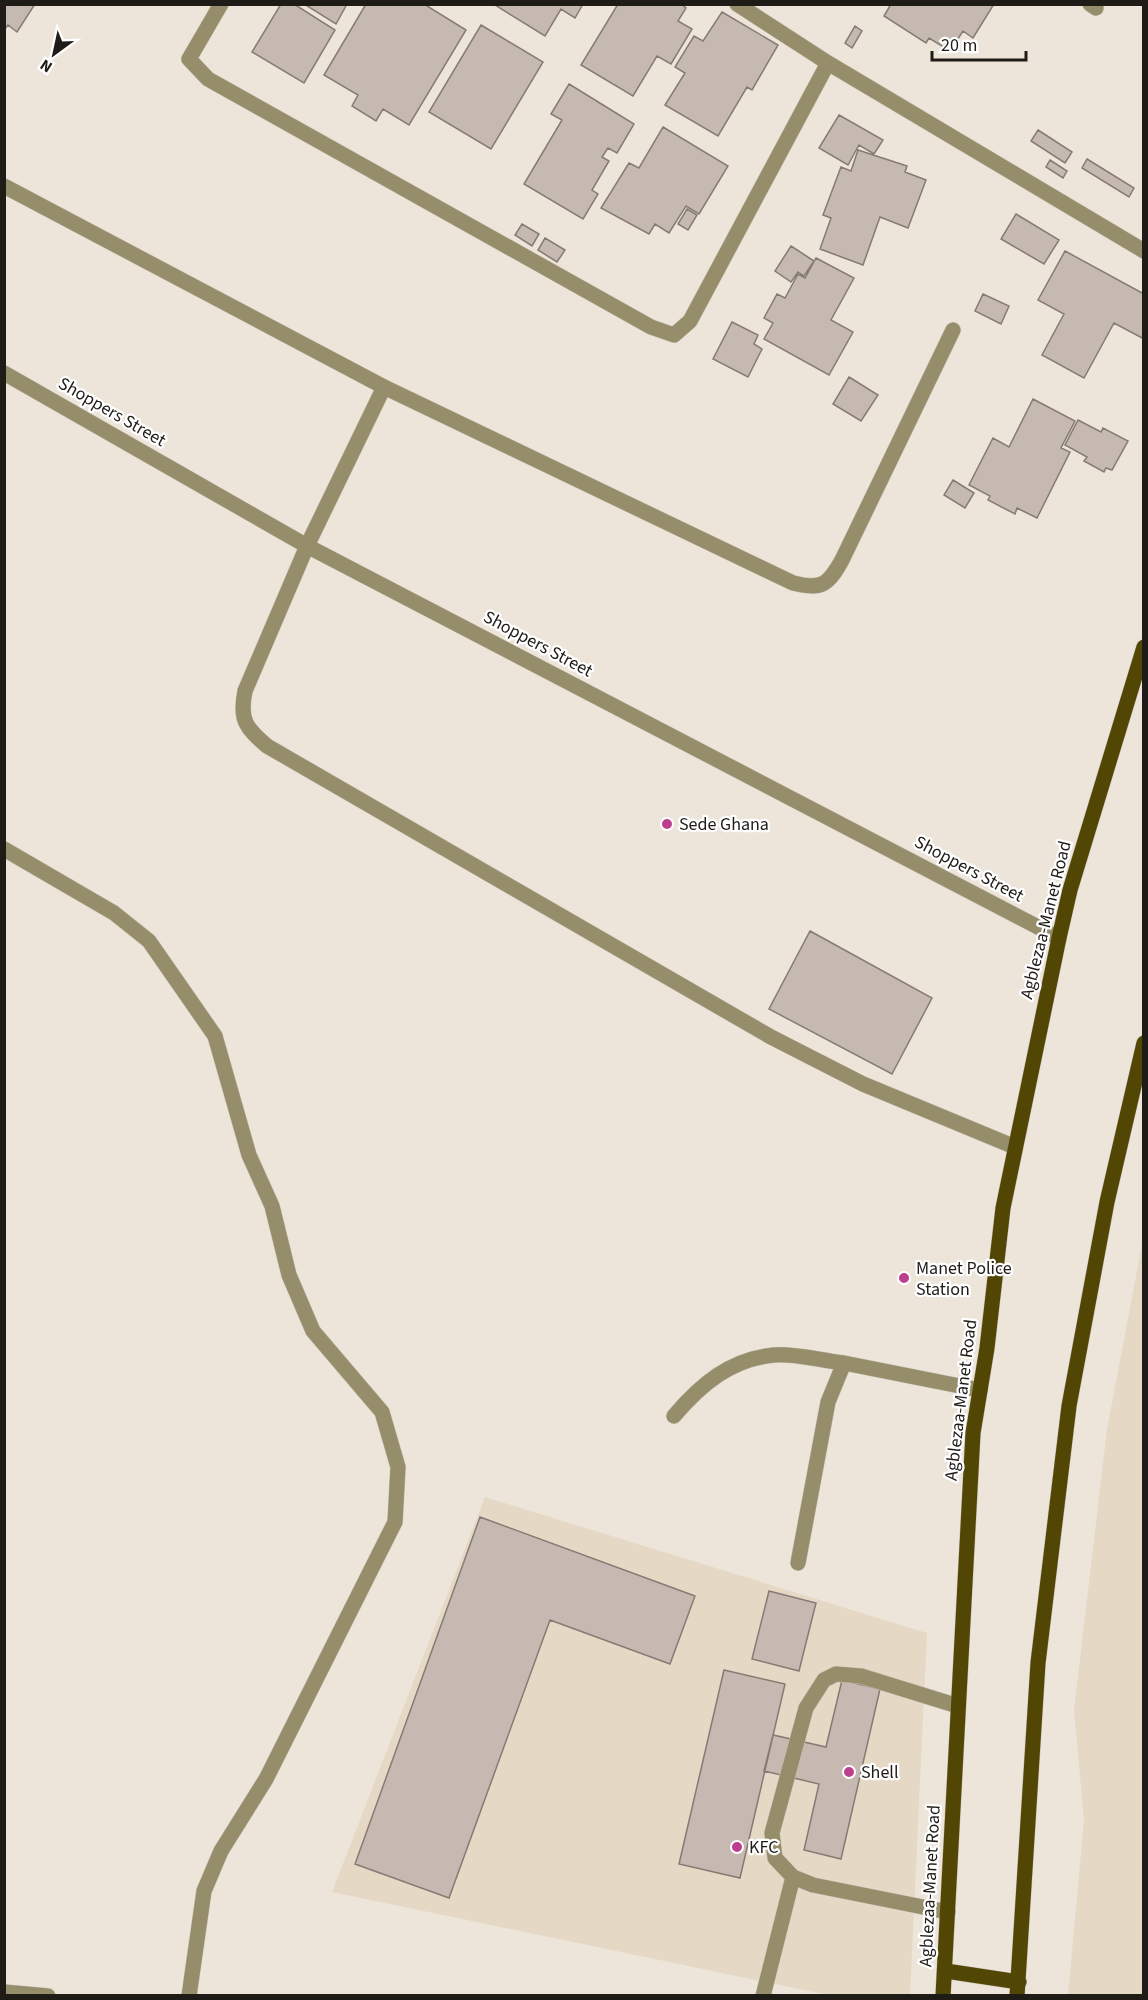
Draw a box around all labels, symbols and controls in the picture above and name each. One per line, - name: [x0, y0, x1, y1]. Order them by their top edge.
- north arrow: [24, 24, 84, 84]
- scale bar: [932, 24, 1026, 62]
- text: 20 m: [941, 33, 977, 58]
- text: N: [36, 54, 57, 78]
- street label: Shoppers Street: [54, 371, 170, 453]
- street label: Shoppers Street: [479, 605, 597, 683]
- place label: Sede Ghana: [679, 812, 769, 837]
- marker: Sede Ghana: [660, 817, 674, 831]
- street label: Shoppers Street: [910, 830, 1028, 908]
- street label: Agblezaa-Manet Road: [1014, 838, 1078, 1002]
- place label: Manet Police Station: [916, 1256, 1012, 1302]
- marker: Manet Police Station: [897, 1271, 911, 1285]
- street label: Agblezaa-Manet Road: [939, 1318, 983, 1482]
- place label: Shell: [861, 1760, 899, 1785]
- marker: Shell: [842, 1765, 856, 1779]
- street label: Agblezaa-Manet Road: [913, 1804, 947, 1968]
- place label: KFC: [749, 1835, 778, 1860]
- marker: KFC: [730, 1840, 744, 1854]

